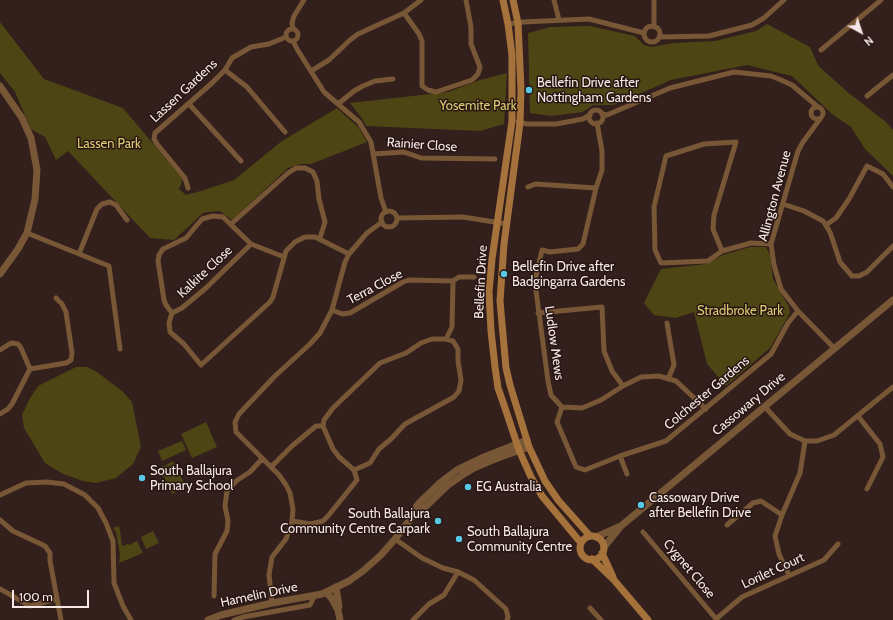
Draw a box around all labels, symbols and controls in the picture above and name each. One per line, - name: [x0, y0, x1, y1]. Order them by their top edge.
- north arrow: [841, 12, 881, 52]
- text: N: [861, 33, 876, 49]
- street label: Lassen Gardens: [147, 56, 221, 126]
- place label: Bellefin Drive after Nottingham Gardens: [537, 75, 651, 106]
- marker: Bellefin Drive after Nottingham Gardens: [524, 85, 534, 95]
- park label: Yosemite Park: [440, 98, 516, 114]
- street label: Rainier Close: [386, 135, 458, 155]
- park label: Lassen Park: [77, 136, 141, 152]
- street label: Allington Avenue: [755, 149, 795, 243]
- street label: Kalkite Close: [174, 243, 236, 301]
- street label: Bellefin Drive: [471, 245, 491, 319]
- place label: Bellefin Drive after Badgingarra Gardens: [512, 259, 625, 290]
- street label: Terra Close: [345, 266, 405, 308]
- marker: Bellefin Drive after Badgingarra Gardens: [499, 269, 509, 279]
- park label: Stradbroke Park: [697, 303, 783, 319]
- street label: Ludlow Mews: [541, 305, 567, 381]
- street label: Colchester Gardens: [661, 353, 753, 433]
- street label: Cassowary Drive: [709, 369, 789, 439]
- place label: South Ballajura Primary School: [150, 463, 233, 494]
- marker: South Ballajura Primary School: [137, 473, 147, 483]
- place label: EG Australia: [476, 479, 541, 495]
- marker: EG Australia: [463, 482, 473, 492]
- place label: Cassowary Drive after Bellefin Drive: [649, 490, 751, 521]
- marker: Cassowary Drive after Bellefin Drive: [636, 500, 646, 510]
- place label: South Ballajura Community Centre Carpark: [280, 506, 430, 537]
- marker: South Ballajura Community Centre Carpark: [433, 516, 443, 526]
- place label: South Ballajura Community Centre: [467, 524, 572, 555]
- marker: South Ballajura Community Centre: [454, 534, 464, 544]
- street label: Cygnet Close: [660, 536, 718, 602]
- street label: Lorilet Court: [739, 550, 807, 592]
- street label: Hamelin Drive: [219, 579, 299, 611]
- scale bar: [14, 582, 91, 608]
- text: 100 m: [19, 589, 53, 604]

